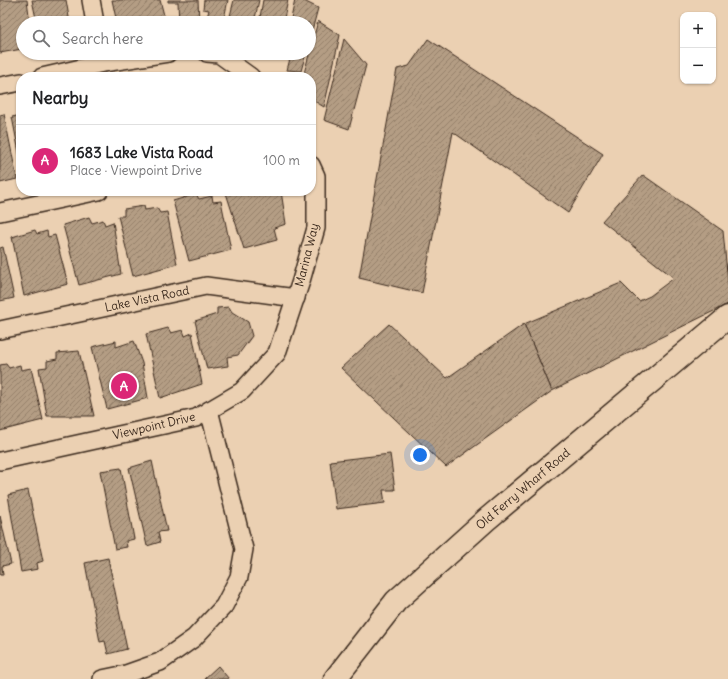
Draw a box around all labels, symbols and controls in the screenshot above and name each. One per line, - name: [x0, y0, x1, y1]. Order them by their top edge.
- map controls: [680, 12, 716, 84]
- button: +: [680, 12, 716, 48]
- search box: [16, 16, 316, 60]
- icon: search: [30, 27, 52, 49]
- text: Search here: [62, 29, 143, 48]
- button: −: [680, 48, 716, 84]
- text: Nearby: [32, 87, 88, 109]
- text: 1683 Lake Vista Road: [70, 143, 213, 162]
- text: A: [41, 152, 49, 169]
- text: 100 m: [263, 152, 300, 169]
- text: Place · Viewpoint Drive: [70, 162, 202, 179]
- street label: Marina Way: [291, 222, 322, 288]
- street label: Lake Vista Road: [103, 282, 191, 315]
- pin: A: [111, 371, 137, 401]
- street label: Viewpoint Drive: [111, 409, 197, 442]
- your location: [410, 445, 430, 465]
- street label: Old Ferry Wharf Road: [472, 445, 573, 532]

